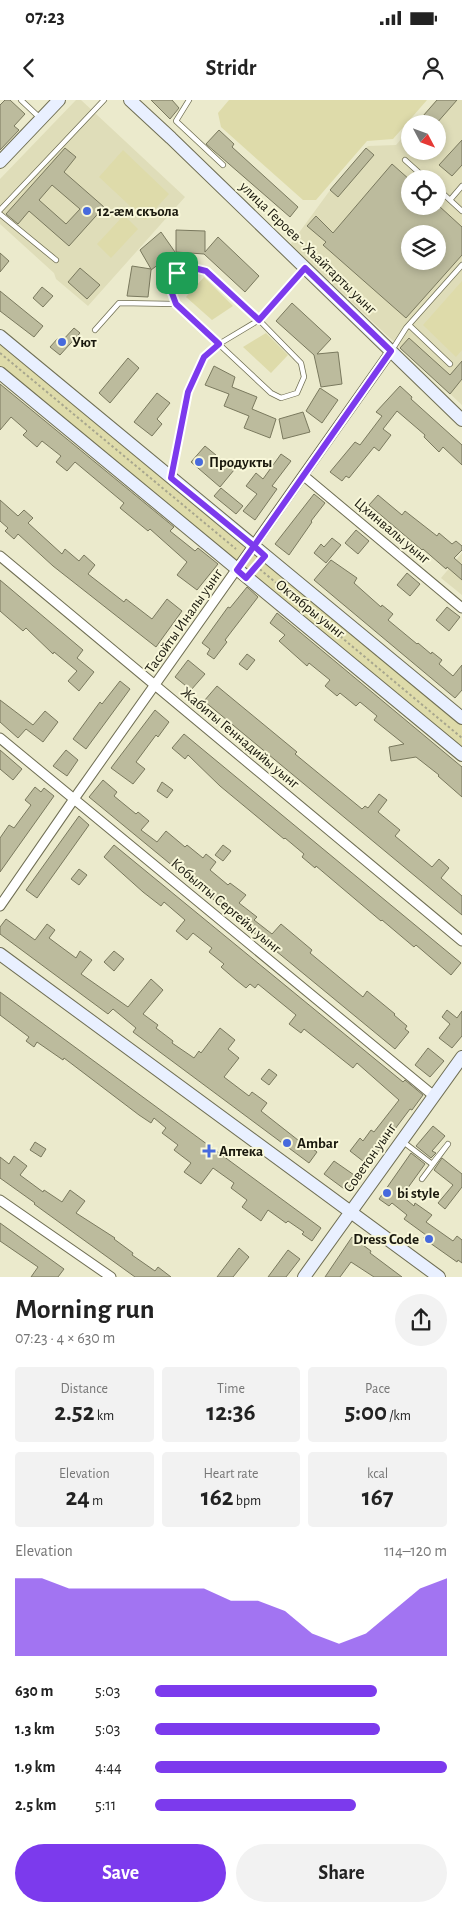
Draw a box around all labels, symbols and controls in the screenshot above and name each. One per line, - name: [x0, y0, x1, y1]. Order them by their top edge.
- text: 07:23: [25, 8, 65, 27]
- icon: back: [15, 54, 43, 82]
- icon: person: [419, 54, 447, 82]
- text: Stridr: [205, 57, 257, 79]
- north arrow: [401, 115, 446, 160]
- map controls: [401, 115, 446, 270]
- button: locate: [401, 170, 446, 215]
- street label: улица Героев - Хъайтарты уынг: [236, 178, 380, 318]
- place label: 12-æм скъола: [97, 204, 179, 219]
- marker: 12-æм скъола: [81, 205, 93, 217]
- button: layers: [401, 225, 446, 270]
- pin: [156, 252, 198, 294]
- icon: arrive: [163, 259, 191, 287]
- place label: Уют: [72, 335, 97, 350]
- marker: Уют: [56, 336, 68, 348]
- place label: Продукты: [209, 455, 272, 470]
- marker: Продукты: [193, 456, 205, 468]
- street label: Цхинвалы уынг: [351, 495, 433, 567]
- street label: Тасойты Иналы уынг: [142, 565, 226, 676]
- street label: Октябры уынг: [273, 577, 348, 642]
- street label: Жабиты Геннадийы уынг: [178, 684, 303, 792]
- street label: Кобылты Сергейы уынг: [168, 856, 285, 957]
- street label: Советон уынг: [341, 1120, 400, 1195]
- place label: Ambar: [297, 1136, 339, 1151]
- marker: Ambar: [281, 1137, 293, 1149]
- place label: Аптека: [219, 1144, 263, 1159]
- marker: Аптека: [203, 1145, 215, 1157]
- place label: bi style: [397, 1186, 440, 1201]
- marker: bi style: [381, 1187, 393, 1199]
- place label: Dress Code: [353, 1232, 419, 1247]
- marker: Dress Code: [423, 1233, 435, 1245]
- button: share: [395, 1294, 447, 1346]
- text: Morning run: [15, 1296, 155, 1324]
- text: 07:23 · 4 × 630 m: [15, 1330, 115, 1346]
- text: Distance: [61, 1382, 108, 1396]
- text: Time: [217, 1382, 245, 1396]
- text: Pace: [365, 1382, 390, 1396]
- text: 2.52: [54, 1400, 94, 1425]
- text: 12:36: [206, 1400, 256, 1425]
- text: 5:00: [344, 1400, 387, 1425]
- text: km: [94, 1409, 114, 1423]
- text: /km: [387, 1409, 411, 1423]
- text: Elevation: [59, 1467, 110, 1481]
- text: Heart rate: [204, 1467, 258, 1481]
- text: kcal: [367, 1467, 388, 1481]
- text: 24: [65, 1485, 90, 1510]
- text: 162: [201, 1485, 234, 1510]
- text: 167: [362, 1485, 394, 1510]
- text: m: [90, 1494, 103, 1508]
- text: bpm: [234, 1494, 261, 1508]
- text: Elevation: [15, 1543, 73, 1559]
- text: 114–120 m: [384, 1543, 447, 1559]
- text: 630 m: [15, 1683, 53, 1699]
- text: 5:03: [95, 1683, 120, 1699]
- text: 1.3 km: [15, 1721, 55, 1737]
- text: 5:03: [95, 1721, 120, 1737]
- text: 1.9 km: [15, 1759, 55, 1775]
- text: 4:44: [95, 1759, 122, 1775]
- text: 2.5 km: [15, 1797, 56, 1813]
- text: 5:11: [95, 1797, 116, 1813]
- button: Save: [15, 1844, 226, 1902]
- button: Share: [236, 1844, 447, 1902]

